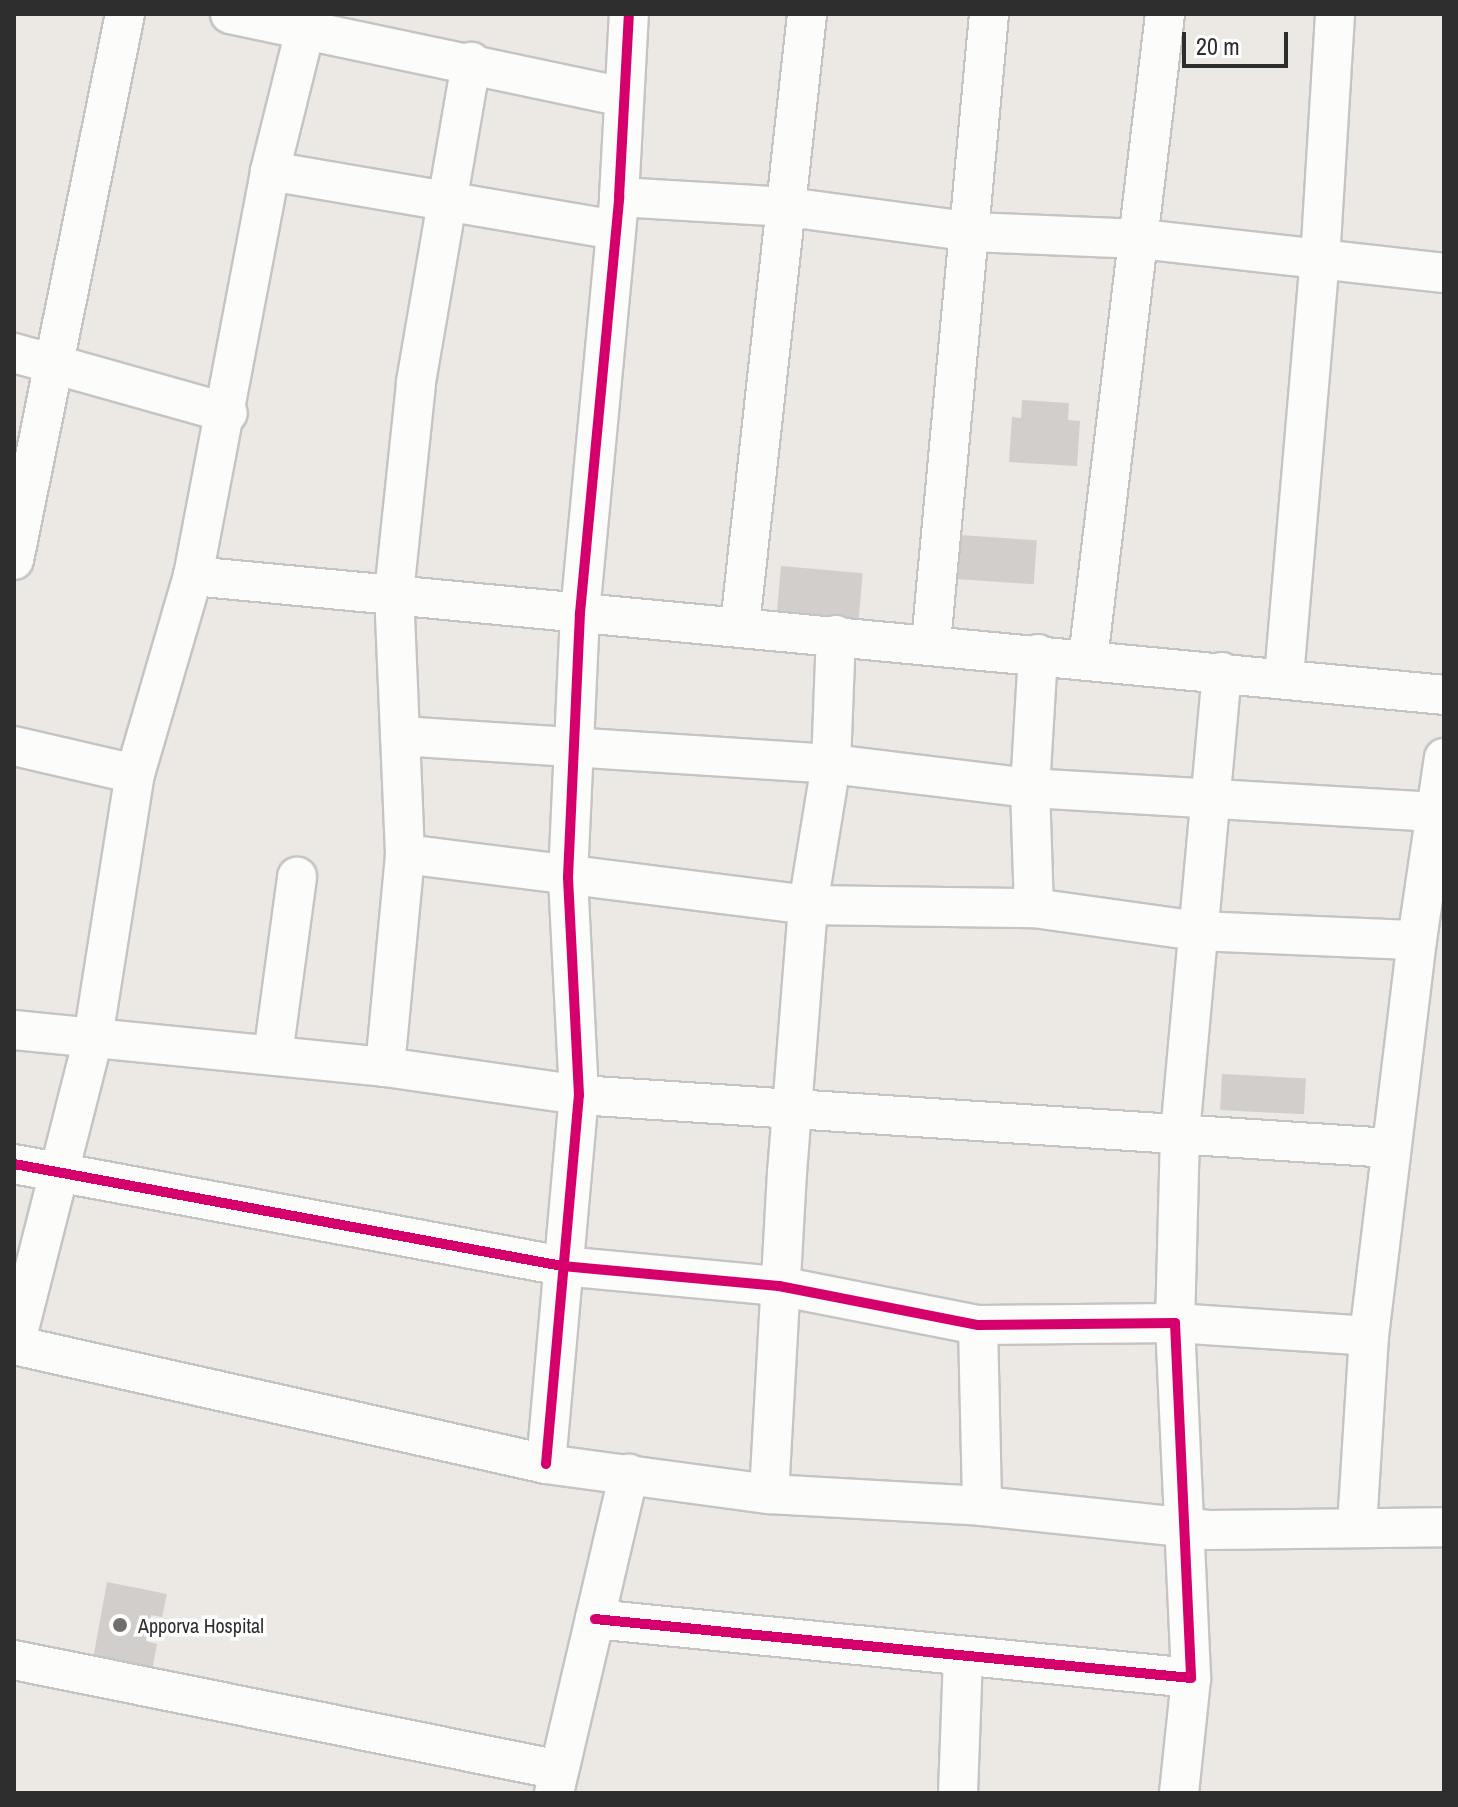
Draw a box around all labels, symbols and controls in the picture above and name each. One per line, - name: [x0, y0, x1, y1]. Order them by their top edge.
- scale bar: [1186, 16, 1292, 66]
- text: 20 m: [1196, 30, 1240, 62]
- place label: Apporva Hospital: [138, 1613, 264, 1637]
- marker: Apporva Hospital: [109, 1614, 131, 1636]

